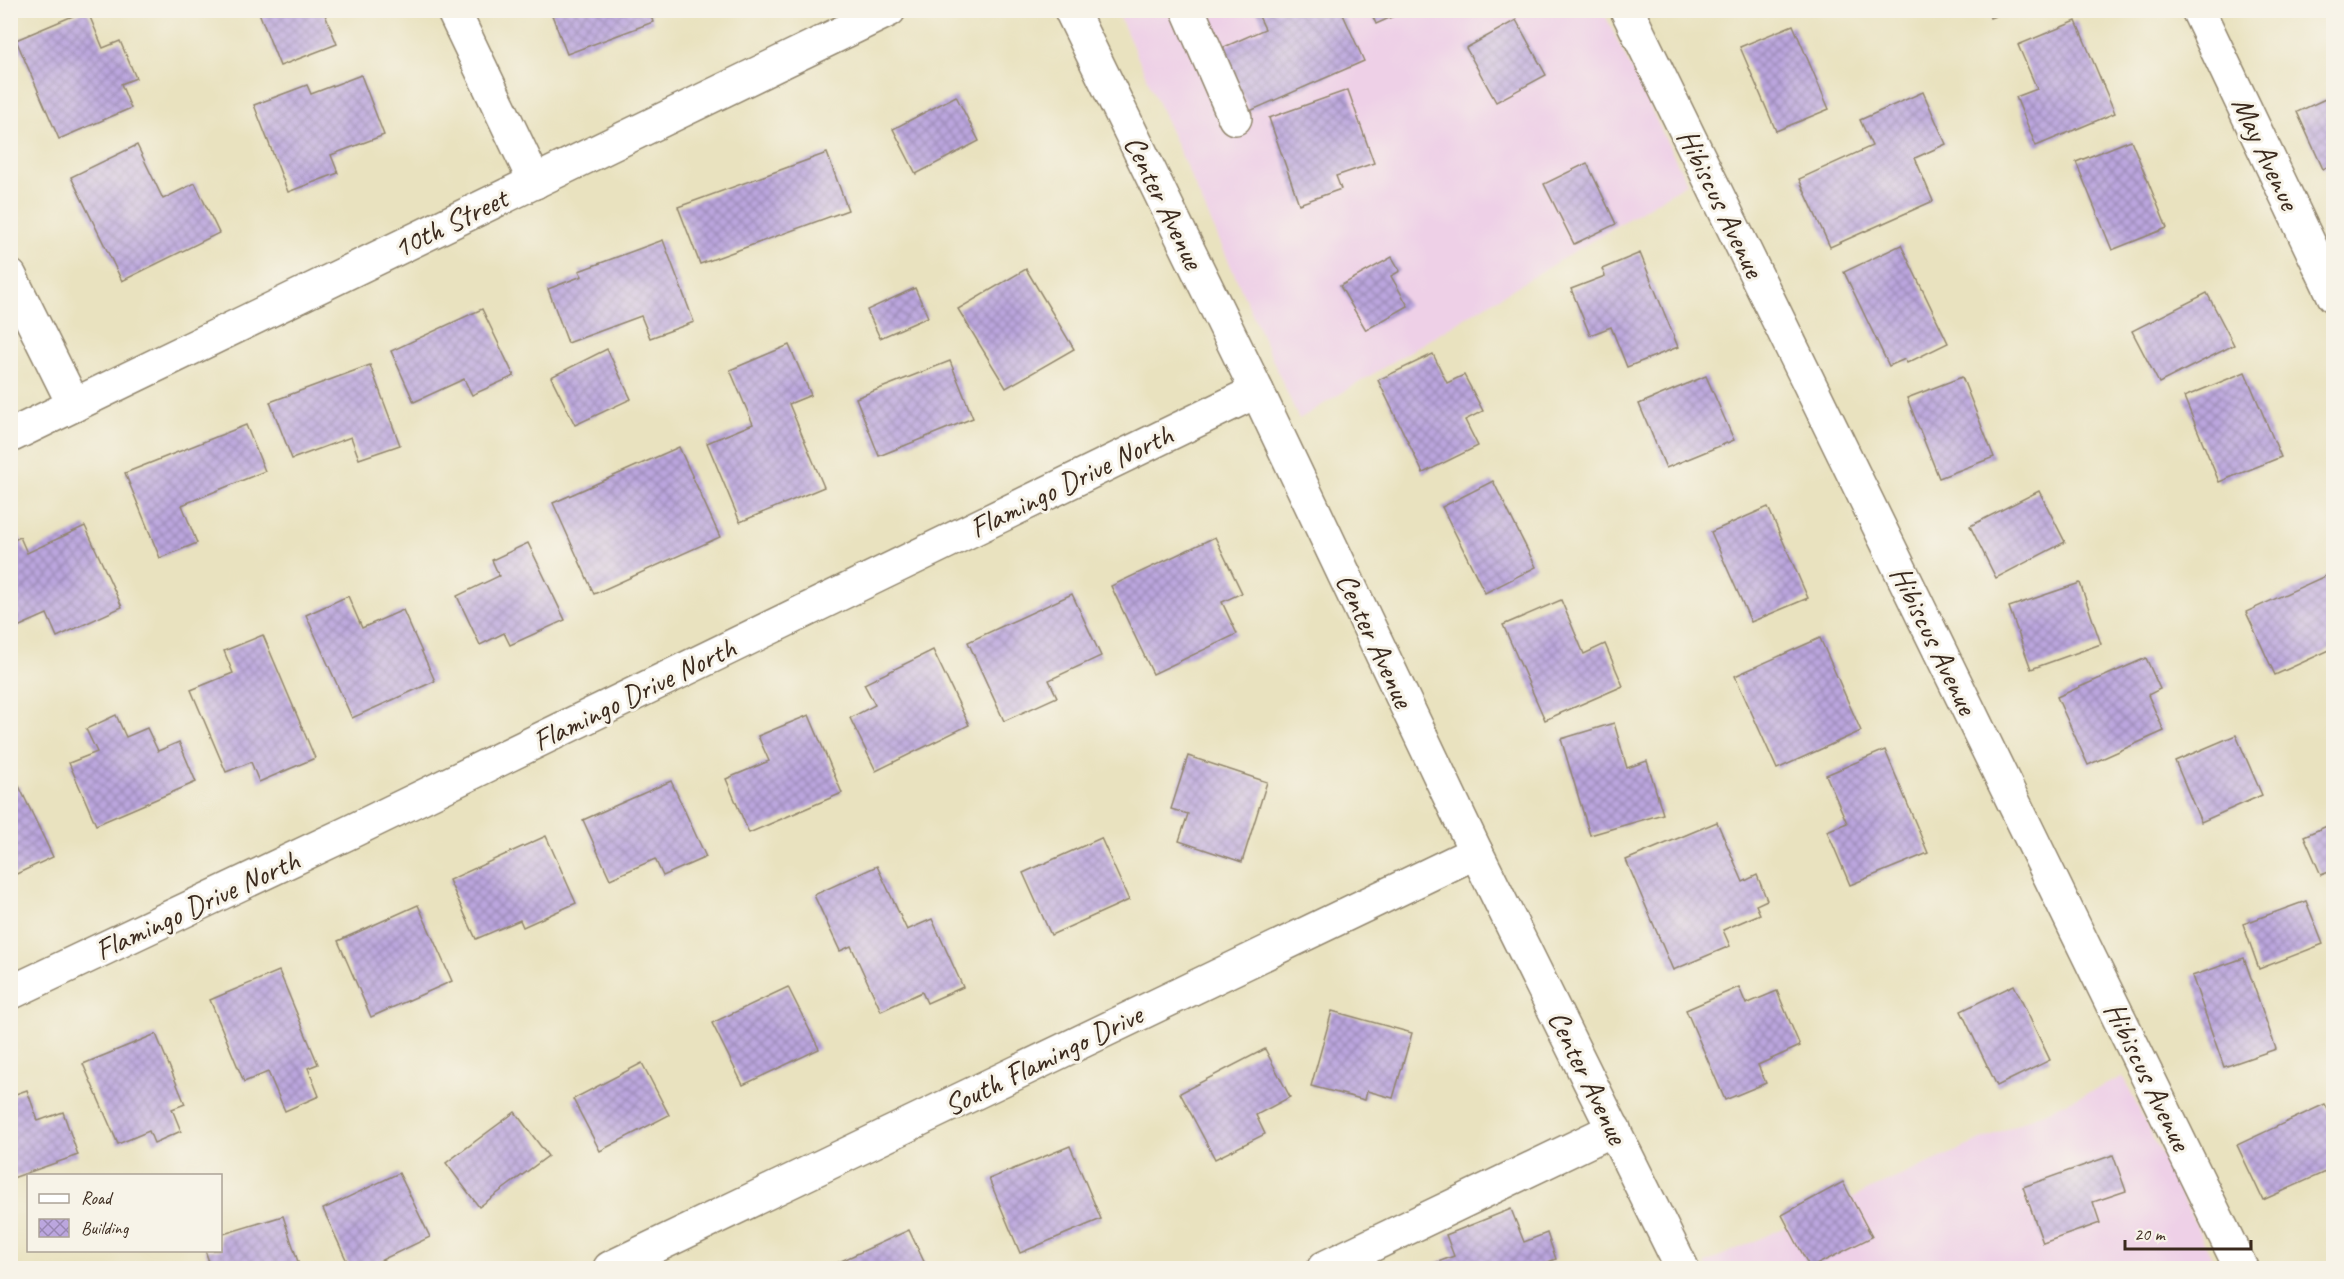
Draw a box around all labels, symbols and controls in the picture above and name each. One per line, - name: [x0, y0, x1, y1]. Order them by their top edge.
- street label: May Avenue: [2223, 90, 2310, 218]
- street label: Hibiscus Avenue: [1669, 123, 1774, 286]
- street label: Center Avenue: [1115, 129, 1214, 277]
- street label: 10th Street: [387, 178, 516, 267]
- street label: Flamingo Drive North: [963, 415, 1179, 547]
- street label: Hibiscus Avenue: [1882, 560, 1987, 723]
- street label: Center Avenue: [1327, 567, 1424, 715]
- street label: Flamingo Drive North: [526, 628, 742, 760]
- street label: Flamingo Drive North: [89, 841, 306, 969]
- street label: South Flamingo Drive: [937, 995, 1151, 1124]
- street label: Hibiscus Avenue: [2096, 996, 2201, 1159]
- street label: Center Avenue: [1539, 1004, 1638, 1152]
- legend: [27, 1174, 222, 1252]
- text: Road: [81, 1187, 114, 1209]
- scale bar: [2125, 1213, 2251, 1251]
- text: Building: [81, 1217, 130, 1239]
- text: 20 m: [2134, 1223, 2167, 1245]

